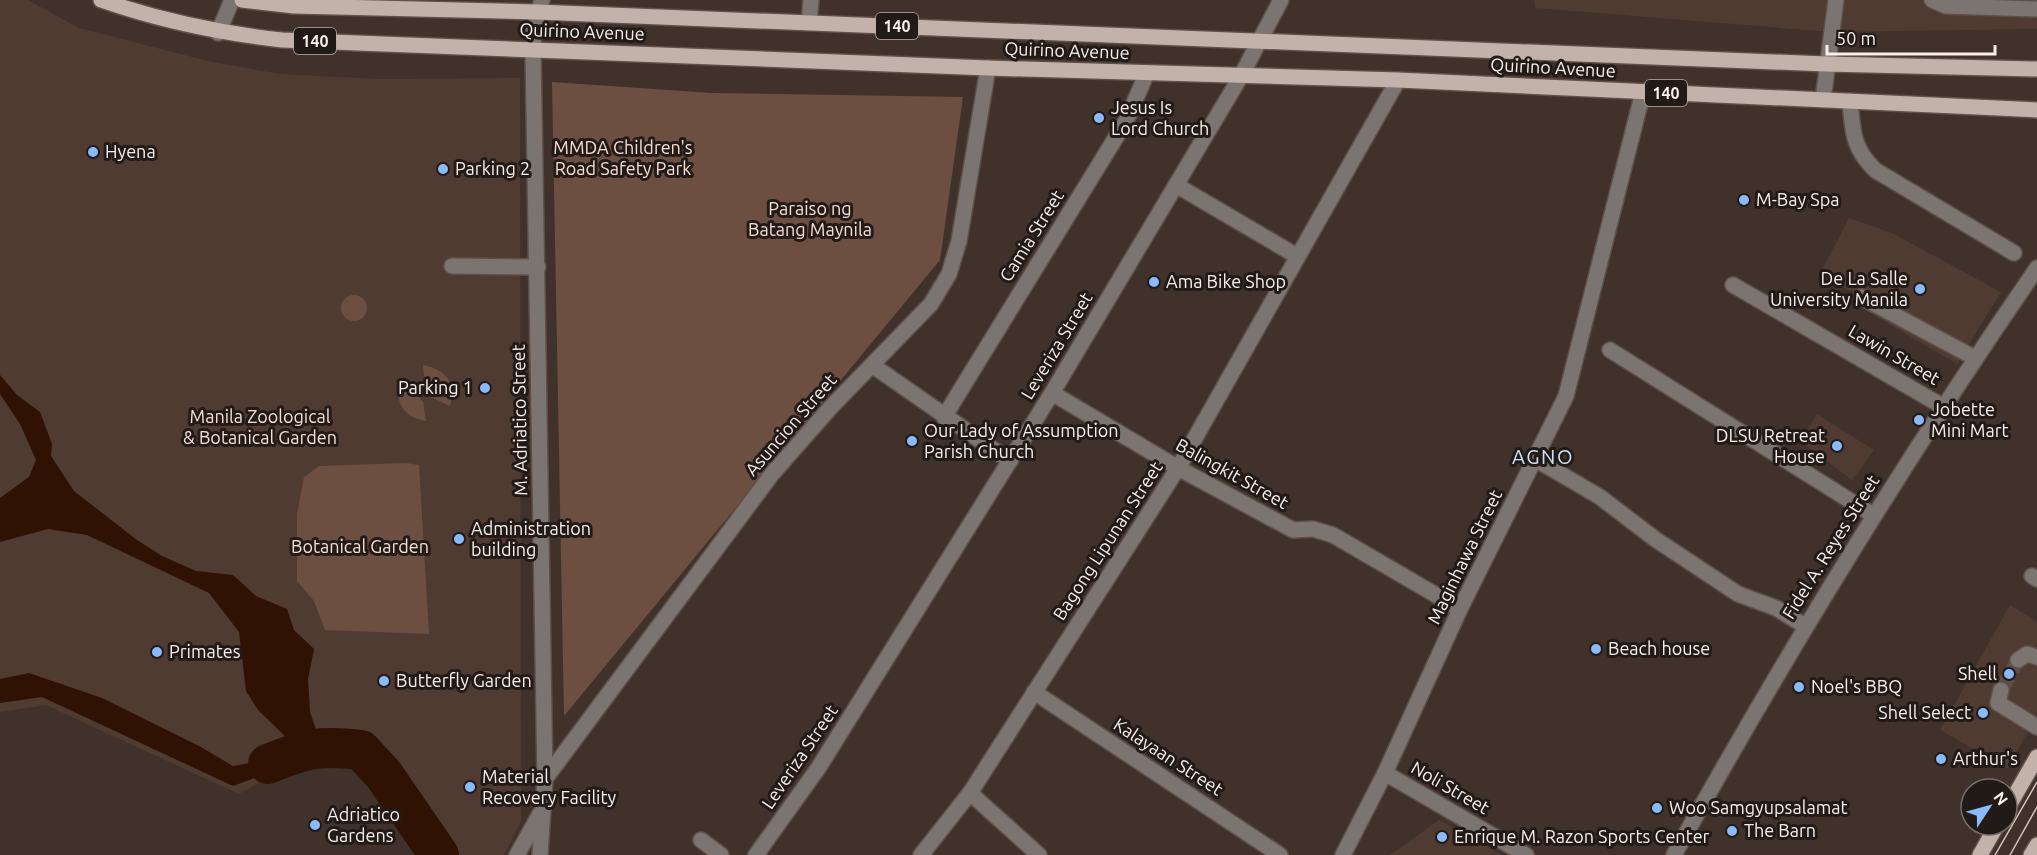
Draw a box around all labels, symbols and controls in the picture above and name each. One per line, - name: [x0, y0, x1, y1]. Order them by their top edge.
- road number: 140: [876, 13, 918, 39]
- scale bar: [1827, 18, 1995, 56]
- street label: Quirino Avenue: [519, 19, 645, 44]
- road number: 140: [294, 28, 336, 54]
- text: 50 m: [1836, 28, 1876, 48]
- street label: Quirino Avenue: [1004, 38, 1130, 63]
- street label: Quirino Avenue: [1490, 54, 1616, 81]
- road number: 140: [1645, 80, 1687, 106]
- place label: Jesus Is Lord Church: [1111, 97, 1209, 138]
- marker: Jesus Is Lord Church: [1092, 111, 1106, 125]
- park label: MMDA Children's Road Safety Park: [553, 137, 693, 178]
- place label: Hyena: [105, 141, 156, 161]
- marker: Hyena: [86, 145, 100, 159]
- place label: Parking 2: [455, 158, 530, 178]
- marker: Parking 2: [436, 162, 450, 176]
- street label: Camia Street: [995, 186, 1067, 285]
- place label: M-Bay Spa: [1756, 189, 1840, 209]
- marker: M-Bay Spa: [1737, 193, 1751, 207]
- park label: Paraiso ng Batang Maynila: [748, 198, 872, 239]
- place label: De La Salle University Manila: [1770, 268, 1908, 309]
- place label: Ama Bike Shop: [1166, 271, 1286, 291]
- marker: Ama Bike Shop: [1147, 275, 1161, 289]
- marker: De La Salle University Manila: [1913, 282, 1927, 296]
- street label: Leveriza Street: [1016, 289, 1096, 402]
- street label: Lawin Street: [1846, 320, 1943, 388]
- street label: M. Adriatico Street: [508, 344, 530, 496]
- street label: Asuncion Street: [741, 369, 840, 479]
- place label: Parking 1: [398, 377, 473, 397]
- marker: Parking 1: [478, 381, 492, 395]
- place label: Jobette Mini Mart: [1931, 399, 2009, 440]
- park label: Manila Zoological & Botanical Garden: [183, 406, 337, 447]
- marker: Jobette Mini Mart: [1912, 413, 1926, 427]
- place label: Our Lady of Assumption Parish Church: [924, 420, 1119, 461]
- place label: DLSU Retreat House: [1716, 425, 1825, 466]
- marker: Our Lady of Assumption Parish Church: [905, 434, 919, 448]
- street label: Balingkit Street: [1173, 434, 1292, 512]
- marker: DLSU Retreat House: [1830, 439, 1844, 453]
- district label: AGNO: [1512, 445, 1574, 468]
- street label: Bagong Lipunan Street: [1048, 457, 1166, 623]
- street label: Fidel A. Reyes Street: [1778, 471, 1883, 622]
- street label: Maginhawa Street: [1423, 486, 1505, 627]
- place label: Administration building: [471, 518, 591, 559]
- marker: Administration building: [452, 532, 466, 546]
- park label: Botanical Garden: [291, 536, 429, 556]
- place label: Beach house: [1608, 638, 1710, 658]
- place label: Primates: [169, 641, 241, 661]
- marker: Beach house: [1589, 642, 1603, 656]
- marker: Primates: [150, 645, 164, 659]
- place label: Shell: [1958, 663, 1997, 683]
- marker: Shell: [2002, 667, 2016, 681]
- place label: Butterfly Garden: [396, 670, 532, 690]
- marker: Butterfly Garden: [377, 674, 391, 688]
- place label: Noel's BBQ: [1811, 676, 1902, 697]
- marker: Noel's BBQ: [1792, 680, 1806, 694]
- street label: Leveriza Street: [757, 701, 841, 812]
- place label: Shell Select: [1878, 702, 1971, 722]
- marker: Shell Select: [1976, 706, 1990, 720]
- street label: Kalayaan Street: [1110, 713, 1227, 799]
- place label: Arthur's: [1953, 748, 2018, 768]
- marker: Arthur's: [1934, 752, 1948, 766]
- street label: Noli Street: [1408, 757, 1493, 818]
- place label: Material Recovery Facility: [482, 766, 617, 807]
- north arrow: [1959, 777, 2019, 837]
- marker: Material Recovery Facility: [463, 780, 477, 794]
- text: N: [1990, 788, 2012, 808]
- place label: Woo Samgyupsalamat: [1669, 797, 1848, 817]
- marker: Woo Samgyupsalamat: [1650, 801, 1664, 815]
- place label: Adriatico Gardens: [327, 804, 400, 845]
- marker: Adriatico Gardens: [308, 818, 322, 832]
- place label: The Barn: [1744, 820, 1816, 840]
- marker: The Barn: [1725, 824, 1739, 838]
- place label: Enrique M. Razon Sports Center: [1454, 826, 1710, 846]
- marker: Enrique M. Razon Sports Center: [1435, 830, 1449, 844]

